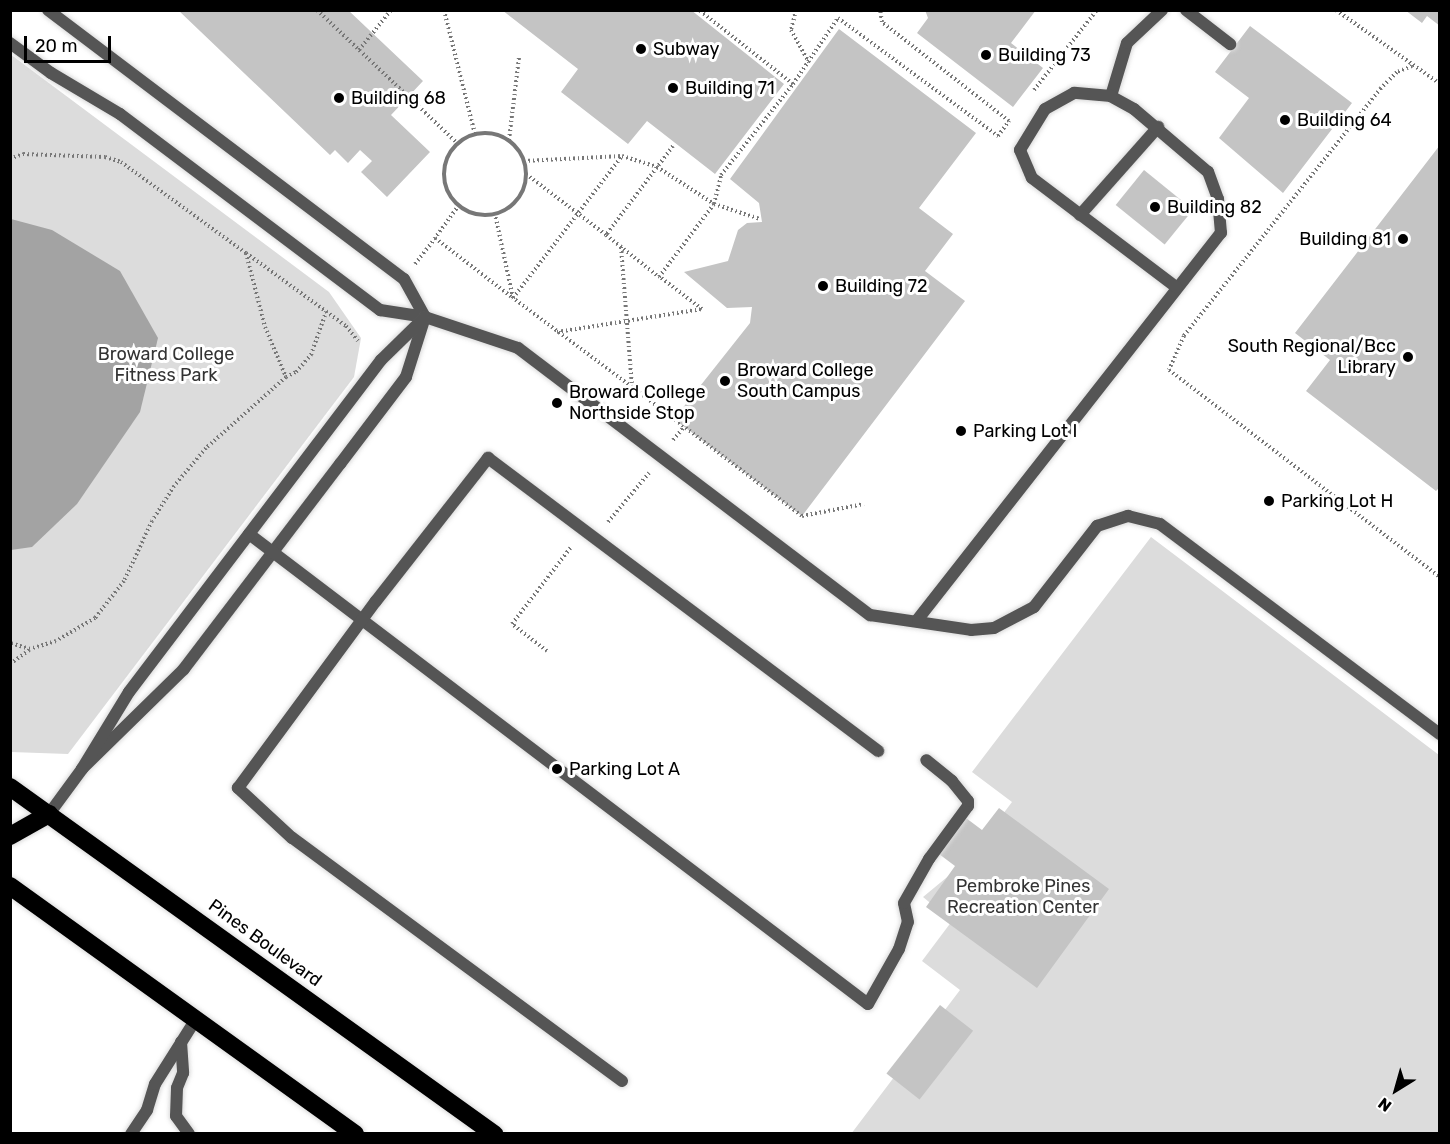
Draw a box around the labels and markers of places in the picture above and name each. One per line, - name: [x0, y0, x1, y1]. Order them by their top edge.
- place label: Subway: [653, 38, 719, 60]
- marker: Subway: [634, 42, 648, 56]
- place label: Building 73: [998, 44, 1091, 66]
- marker: Building 73: [979, 48, 993, 62]
- place label: Building 71: [685, 77, 775, 99]
- marker: Building 71: [666, 81, 680, 95]
- place label: Building 68: [351, 87, 446, 109]
- marker: Building 68: [332, 91, 346, 105]
- place label: Building 64: [1297, 109, 1392, 131]
- marker: Building 64: [1278, 113, 1292, 127]
- place label: Building 82: [1167, 196, 1262, 218]
- marker: Building 82: [1148, 200, 1162, 214]
- place label: Building 81: [1299, 228, 1391, 250]
- marker: Building 81: [1396, 232, 1410, 246]
- place label: Building 72: [835, 275, 928, 297]
- marker: Building 72: [816, 279, 830, 293]
- place label: South Regional/Bcc Library: [1228, 336, 1396, 378]
- marker: South Regional/Bcc Library: [1401, 350, 1415, 364]
- place label: Broward College South Campus: [737, 360, 874, 403]
- marker: Broward College South Campus: [718, 374, 732, 388]
- place label: Broward College Northside Stop: [569, 382, 706, 424]
- marker: Broward College Northside Stop: [550, 396, 564, 410]
- place label: Parking Lot I: [973, 420, 1077, 442]
- marker: Parking Lot I: [954, 424, 968, 438]
- place label: Parking Lot H: [1281, 490, 1393, 512]
- marker: Parking Lot H: [1262, 494, 1276, 508]
- place label: Parking Lot A: [569, 758, 681, 780]
- marker: Parking Lot A: [550, 762, 564, 776]

